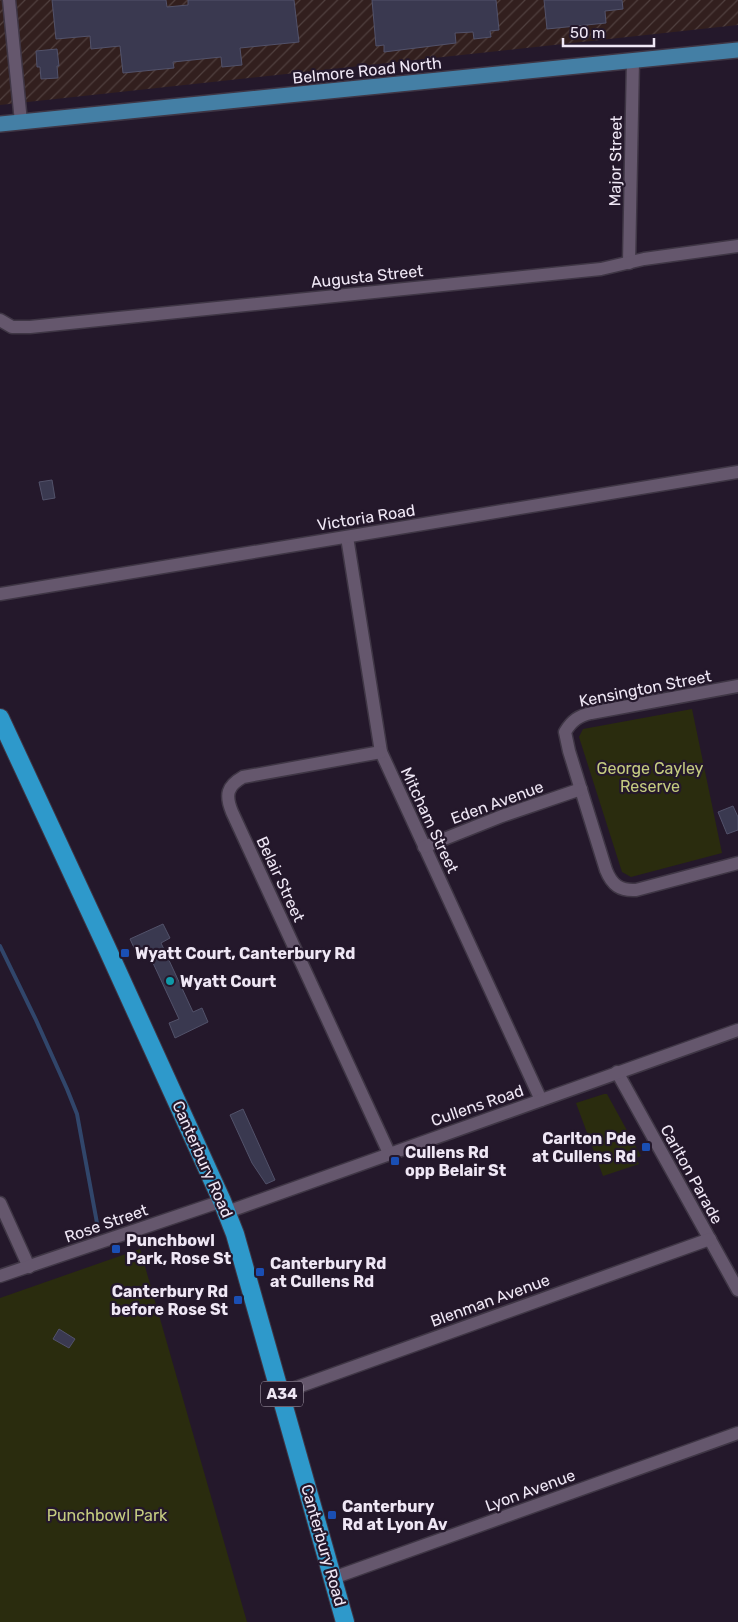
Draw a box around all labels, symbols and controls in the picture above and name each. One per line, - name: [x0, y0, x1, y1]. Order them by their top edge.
- scale bar: [563, 15, 654, 47]
- text: 50 m: [570, 24, 605, 42]
- street label: Belmore Road North: [291, 53, 443, 88]
- street label: Major Street: [605, 115, 626, 207]
- street label: Augusta Street: [310, 261, 424, 292]
- street label: Victoria Road: [316, 500, 417, 535]
- street label: Kensington Street: [577, 666, 713, 711]
- park label: George Cayley Reserve: [597, 759, 704, 796]
- street label: Mitcham Street: [397, 764, 462, 876]
- street label: Eden Avenue: [448, 777, 546, 828]
- street label: Belair Street: [252, 833, 309, 925]
- place label: Wyatt Court, Canterbury Rd: [135, 944, 355, 963]
- marker: Wyatt Court, Canterbury Rd: [119, 947, 131, 959]
- place label: Wyatt Court: [180, 972, 277, 991]
- marker: Wyatt Court: [164, 975, 176, 987]
- street label: Cullens Road: [428, 1081, 526, 1130]
- street label: Canterbury Road: [168, 1098, 237, 1221]
- street label: Carlton Parade: [656, 1121, 727, 1227]
- place label: Carlton Pde at Cullens Rd: [532, 1129, 636, 1166]
- marker: Carlton Pde at Cullens Rd: [640, 1141, 652, 1153]
- place label: Cullens Rd opp Belair St: [405, 1143, 507, 1180]
- marker: Cullens Rd opp Belair St: [389, 1155, 401, 1167]
- street label: Rose Street: [62, 1200, 150, 1247]
- place label: Punchbowl Park, Rose St: [126, 1231, 232, 1268]
- marker: Punchbowl Park, Rose St: [110, 1243, 122, 1255]
- place label: Canterbury Rd at Cullens Rd: [270, 1254, 386, 1291]
- marker: Canterbury Rd at Cullens Rd: [254, 1266, 266, 1278]
- street label: Blenman Avenue: [428, 1270, 552, 1331]
- place label: Canterbury Rd before Rose St: [111, 1282, 229, 1319]
- marker: Canterbury Rd before Rose St: [232, 1294, 244, 1306]
- road number: A34: [261, 1382, 303, 1406]
- street label: Lyon Avenue: [483, 1465, 578, 1516]
- street label: Canterbury Road: [297, 1482, 350, 1608]
- place label: Canterbury Rd at Lyon Av: [342, 1497, 448, 1534]
- park label: Punchbowl Park: [47, 1506, 168, 1525]
- marker: Canterbury Rd at Lyon Av: [326, 1509, 338, 1521]

